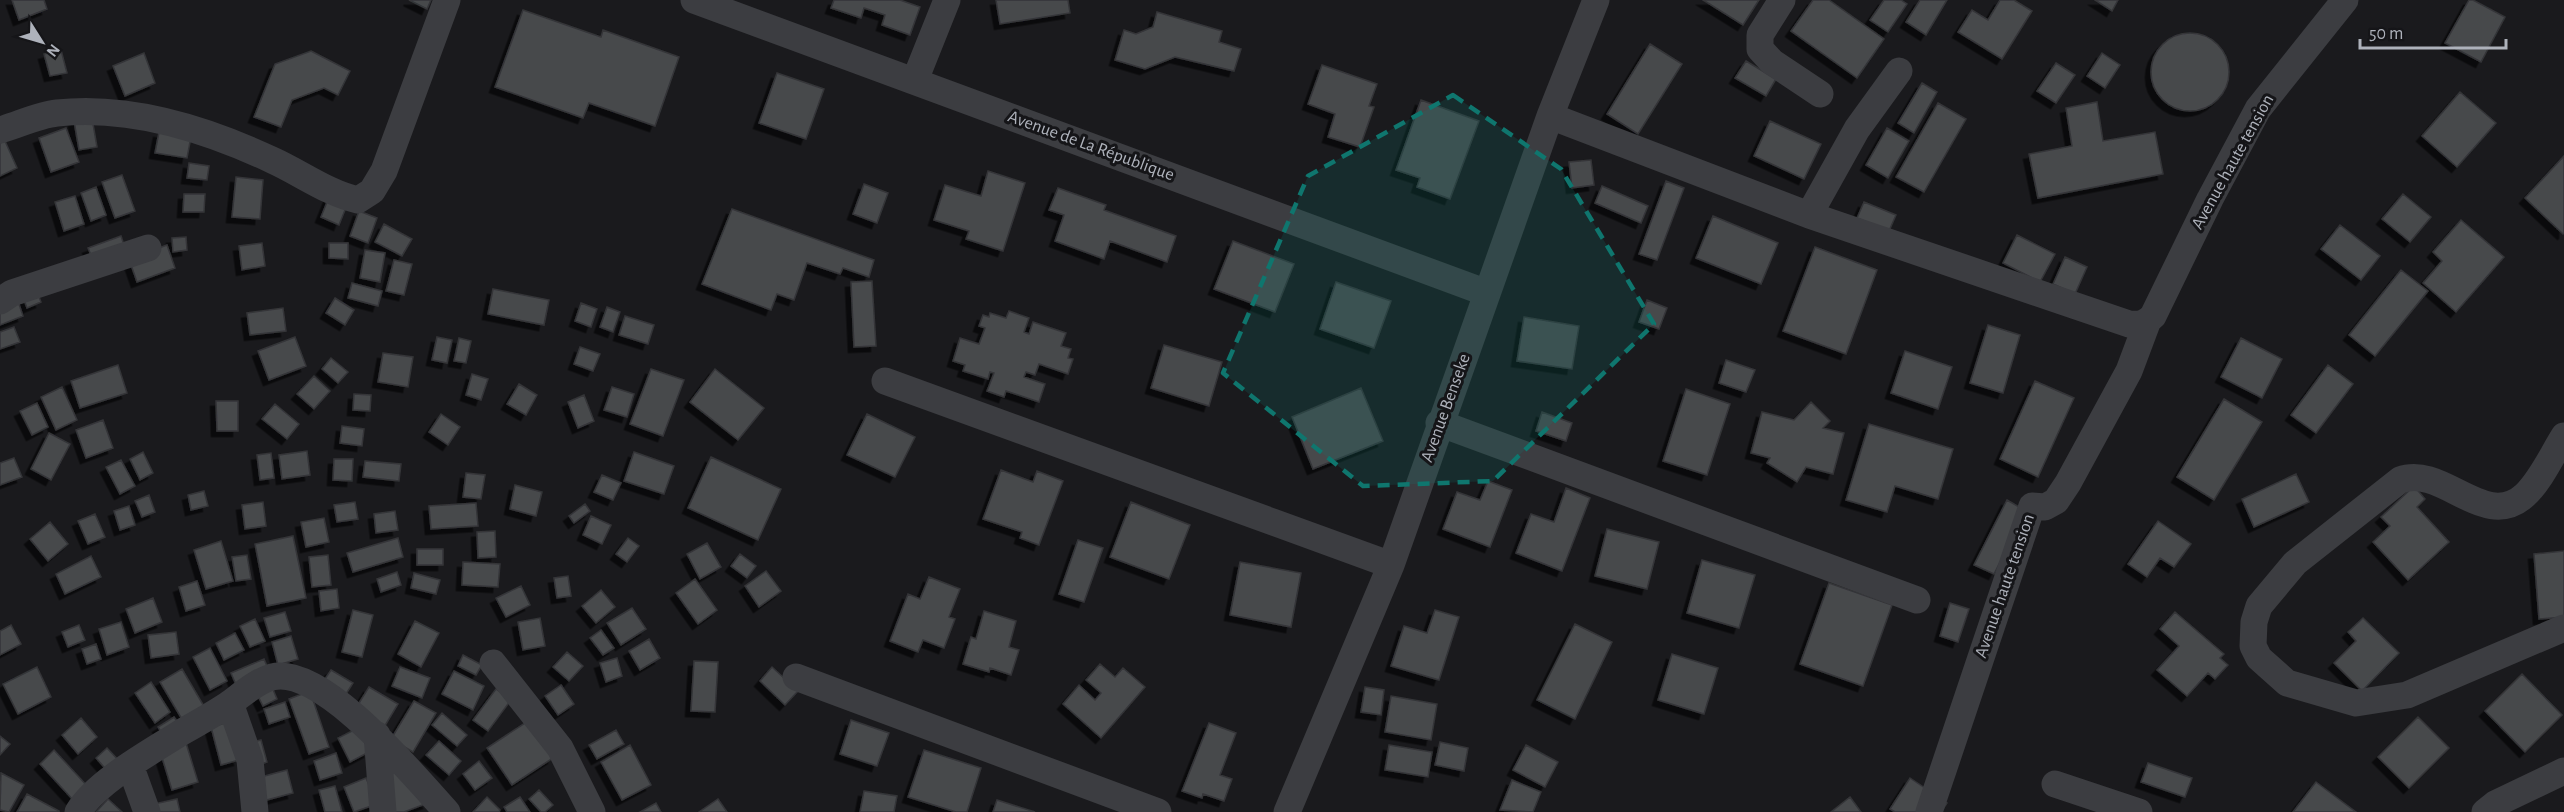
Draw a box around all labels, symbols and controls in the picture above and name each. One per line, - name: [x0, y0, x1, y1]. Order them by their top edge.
- north arrow: [12, 12, 72, 72]
- scale bar: [2360, 12, 2506, 50]
- text: 50 m: [2369, 25, 2403, 43]
- text: N: [43, 41, 63, 60]
- street label: Avenue haute tension: [2189, 92, 2277, 232]
- street label: Avenue de La République: [1005, 108, 1177, 184]
- street label: Avenue Benseke: [1418, 352, 1474, 464]
- street label: Avenue haute tension: [1972, 512, 2038, 660]

